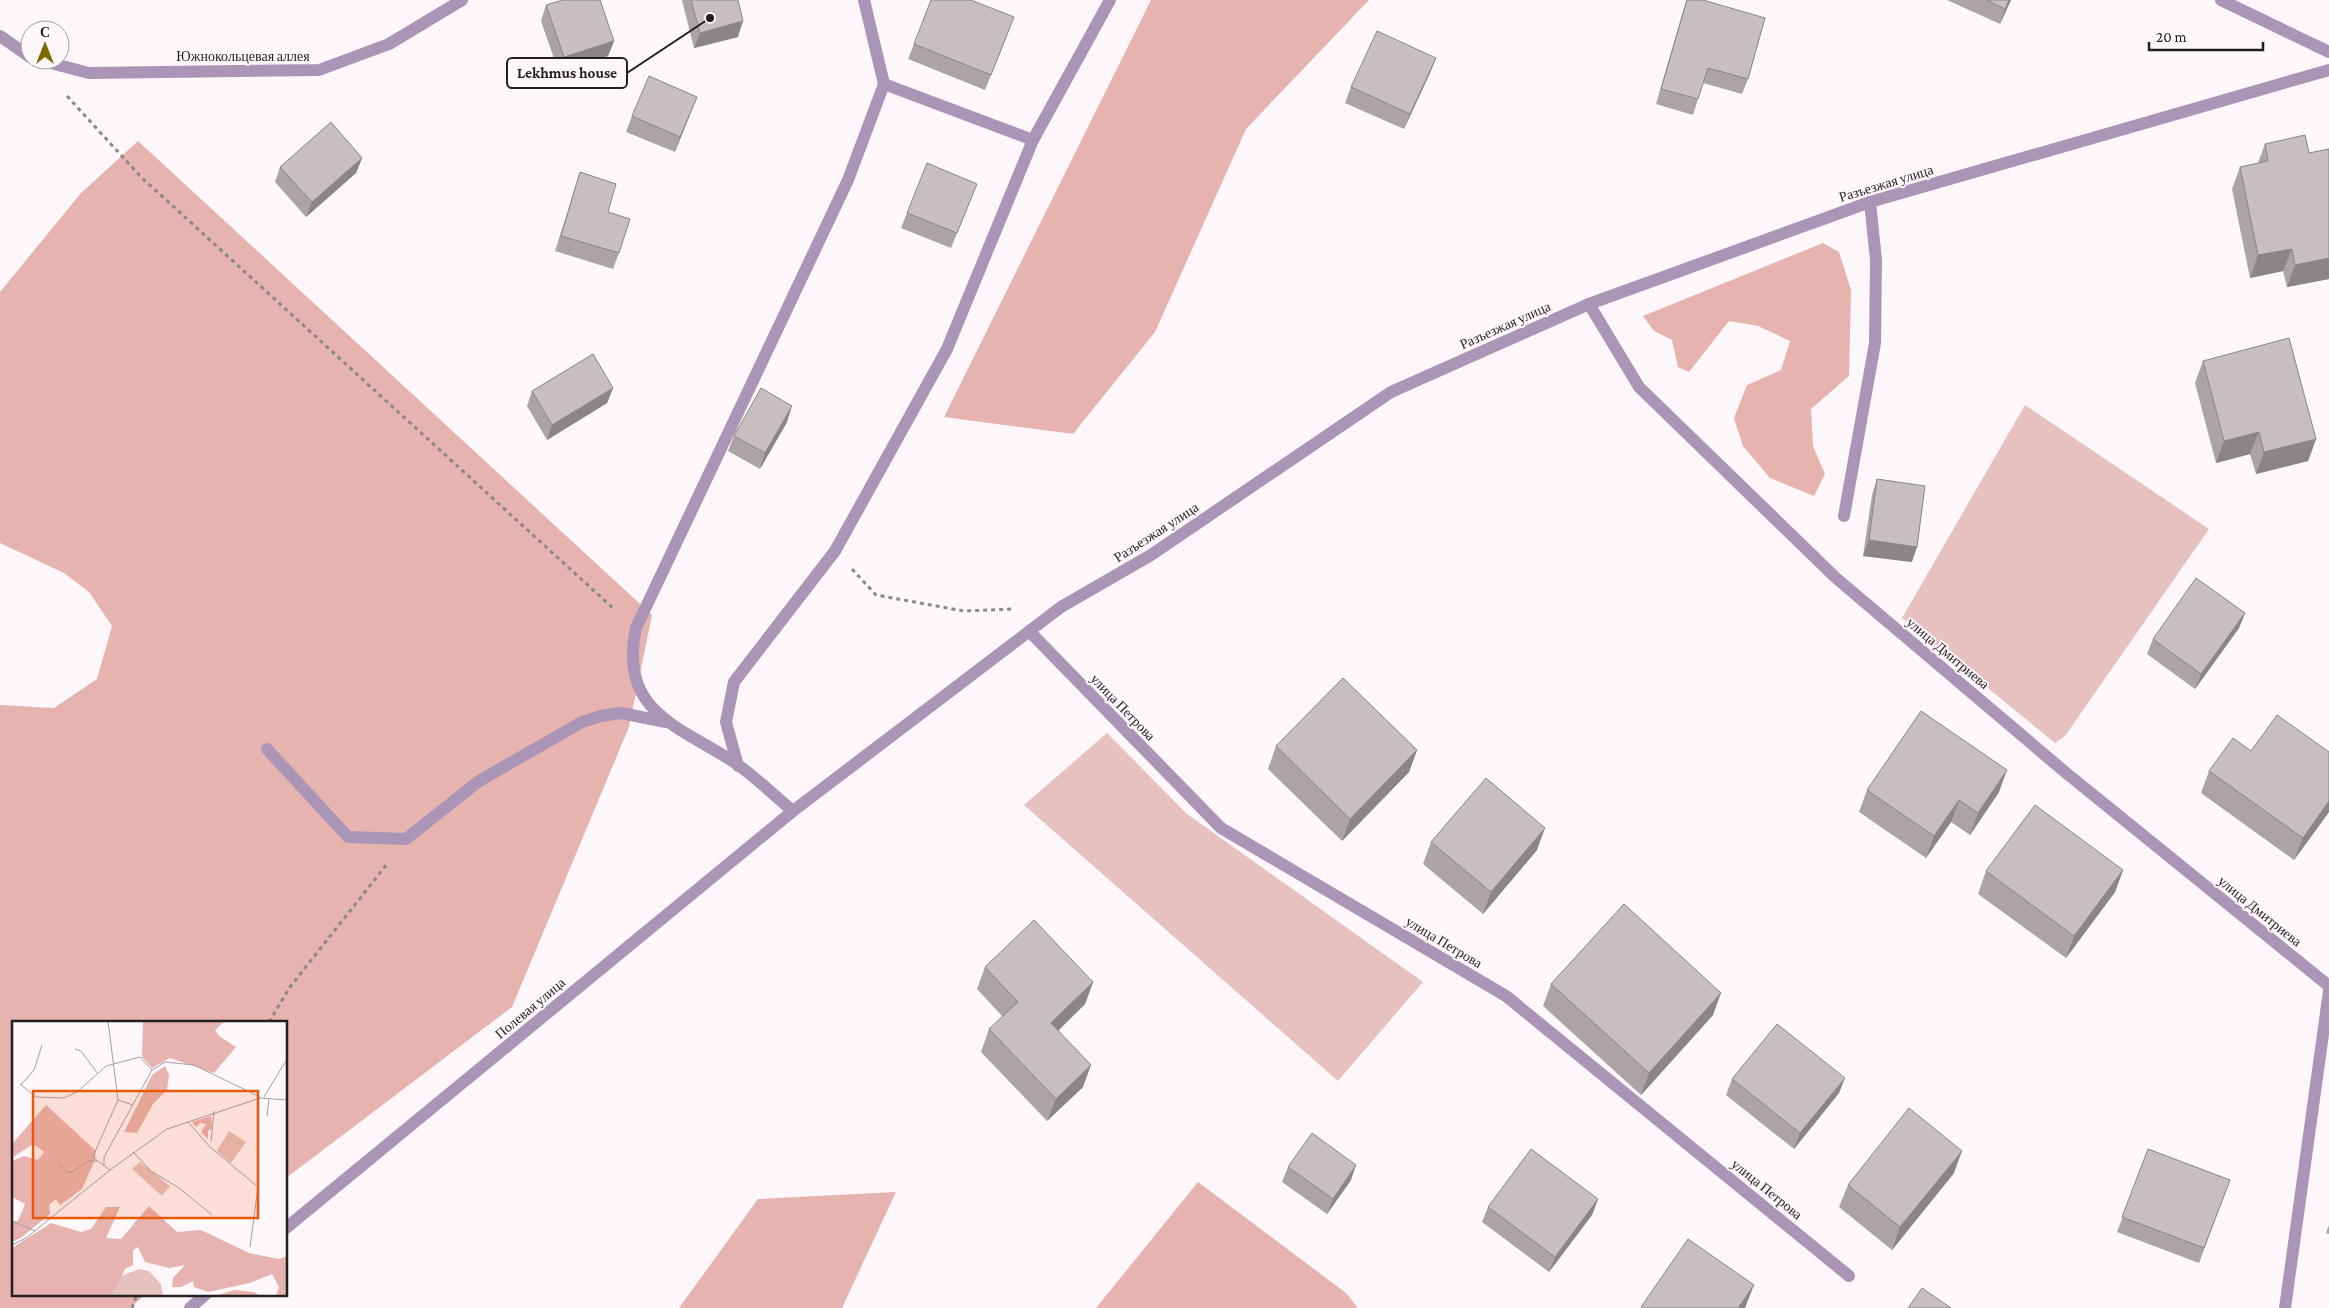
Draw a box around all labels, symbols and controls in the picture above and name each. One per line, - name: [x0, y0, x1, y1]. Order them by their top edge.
- north arrow: [20, 20, 70, 70]
- scale bar: [2149, 20, 2263, 52]
- text: С: [40, 24, 50, 40]
- text: 20 m: [2156, 29, 2187, 45]
- street label: Южнокольцевая аллея: [176, 48, 310, 64]
- callout: Lekhmus house: [507, 58, 627, 88]
- text: Lekhmus house: [517, 65, 617, 81]
- street label: Разъезжая улица: [1837, 161, 1936, 205]
- street label: Разъезжая улица: [1457, 298, 1554, 352]
- street label: Разъезжая улица: [1111, 498, 1202, 565]
- street label: улица Дмитриева: [1904, 614, 1993, 693]
- street label: улица Петрова: [1087, 670, 1159, 744]
- street label: улица Дмитриева: [2215, 872, 2306, 950]
- street label: улица Петрова: [1403, 913, 1486, 972]
- street label: Полевая улица: [492, 974, 569, 1042]
- inset map: [12, 1021, 288, 1296]
- street label: улица Петрова: [1728, 1156, 1806, 1223]

